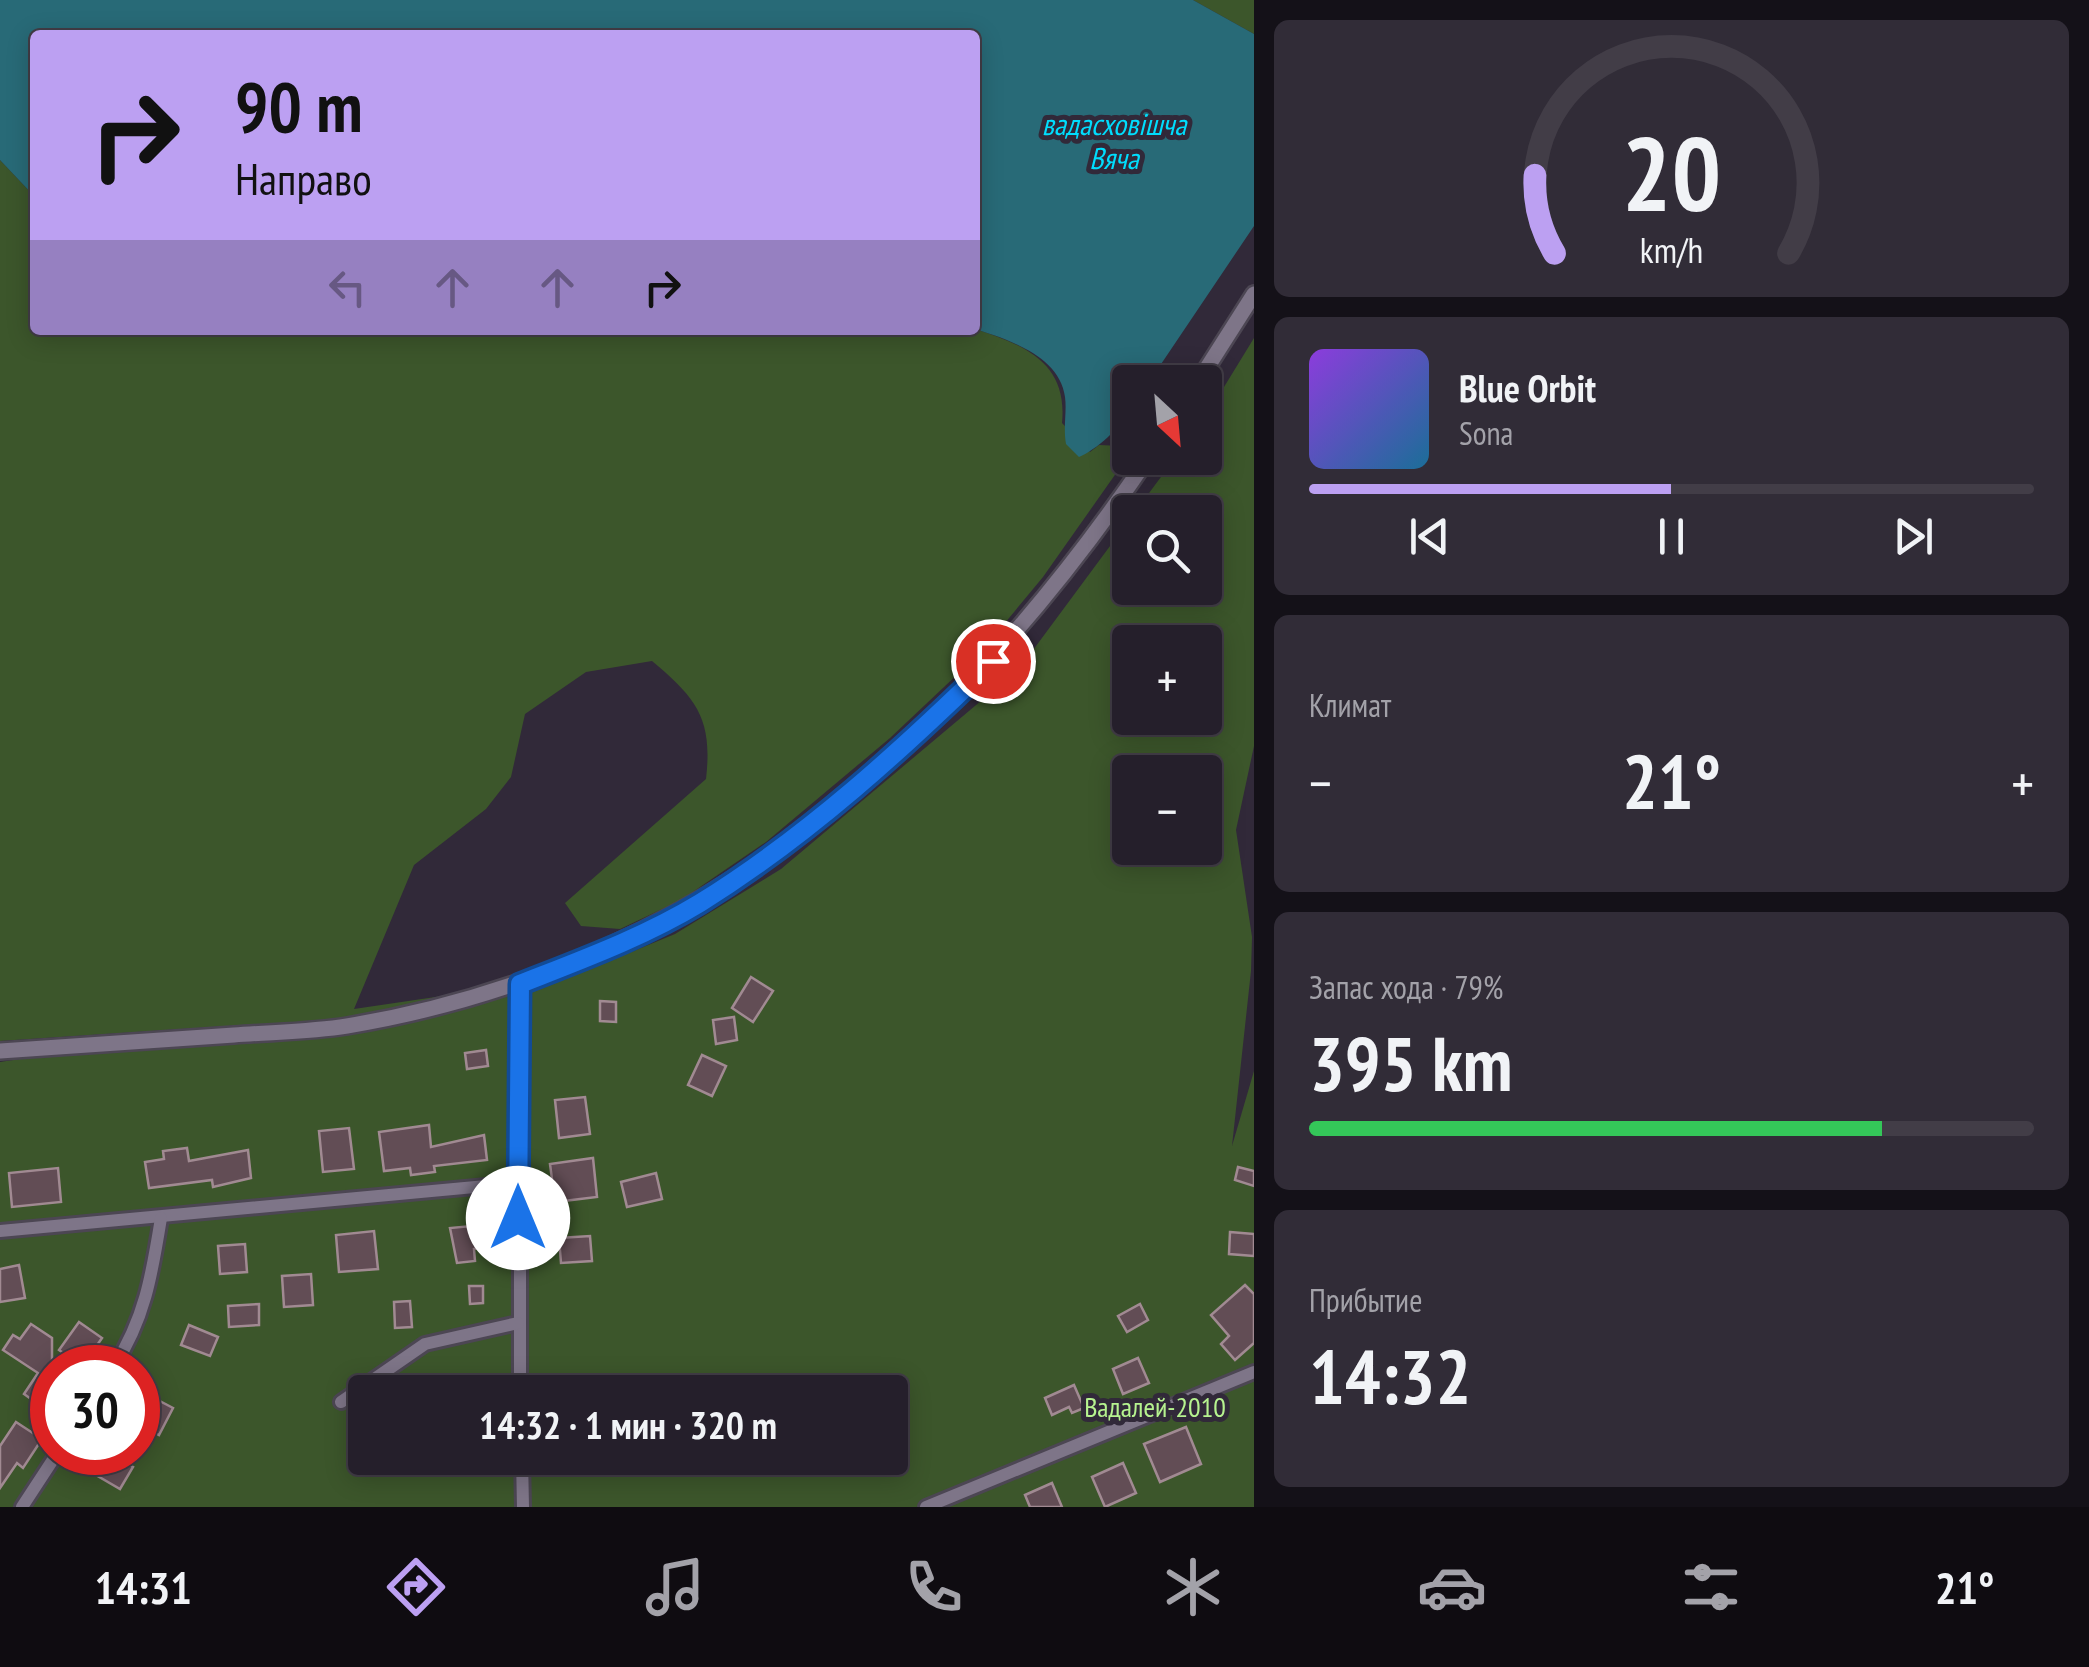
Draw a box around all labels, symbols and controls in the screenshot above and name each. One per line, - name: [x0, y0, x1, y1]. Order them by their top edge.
- text: 90 m: [235, 61, 363, 151]
- icon: right: [70, 70, 200, 200]
- water label: вадасховішча Вяча: [1042, 104, 1188, 177]
- text: 20: [1622, 105, 1721, 240]
- text: Направо: [235, 149, 372, 207]
- text: km/h: [1640, 227, 1703, 273]
- icon: left: [320, 260, 375, 315]
- icon: ahead: [425, 260, 480, 315]
- icon: ahead: [530, 260, 585, 315]
- icon: right: [635, 260, 690, 315]
- text: Blue Orbit: [1459, 363, 1596, 412]
- north arrow: [1112, 365, 1222, 475]
- map controls: [1112, 365, 1222, 865]
- text: Sona: [1459, 412, 1513, 454]
- button: search: [1112, 495, 1222, 605]
- icon: previous: [1402, 509, 1457, 564]
- icon: pause: [1644, 509, 1699, 564]
- icon: next: [1886, 509, 1941, 564]
- pin: [951, 619, 1036, 704]
- button: +: [1112, 625, 1222, 735]
- icon: arrive: [966, 634, 1021, 689]
- text: Климат: [1309, 684, 1391, 726]
- text: 21°: [1622, 733, 1721, 830]
- text: −: [1309, 747, 1332, 818]
- text: +: [2011, 747, 2034, 818]
- button: −: [1112, 755, 1222, 865]
- text: Запас хода · 79%: [1309, 966, 1503, 1008]
- text: 395 km: [1309, 1015, 1513, 1112]
- position arrow: [466, 1166, 570, 1270]
- text: Прибытие: [1309, 1279, 1422, 1321]
- text: 14:32: [1309, 1328, 1471, 1425]
- speed limit sign: 30: [30, 1345, 160, 1475]
- park label: Вадалей-2010: [1084, 1388, 1226, 1425]
- text: 14:32 · 1 мин · 320 m: [479, 1400, 777, 1449]
- icon: directions: [381, 1552, 451, 1622]
- icon: music: [640, 1552, 710, 1622]
- icon: phone: [899, 1552, 969, 1622]
- icon: climate: [1158, 1552, 1228, 1622]
- icon: car: [1417, 1552, 1487, 1622]
- icon: filters: [1676, 1552, 1746, 1622]
- text: 14:31: [95, 1558, 192, 1616]
- text: 21°: [1935, 1558, 1994, 1616]

